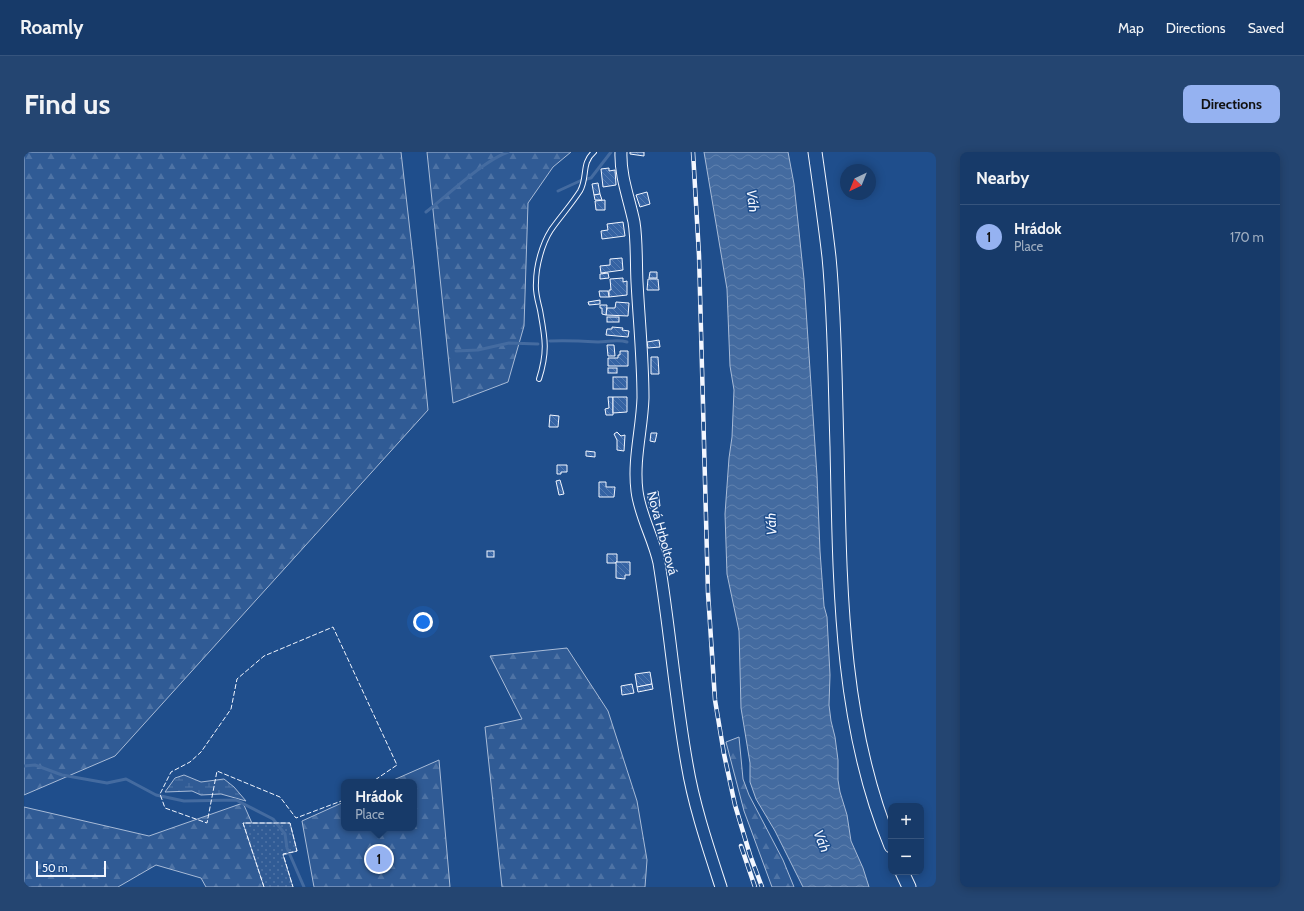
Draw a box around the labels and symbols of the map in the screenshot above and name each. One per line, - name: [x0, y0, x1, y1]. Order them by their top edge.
- north arrow: [840, 164, 876, 200]
- water label: Váh: [743, 189, 763, 213]
- street label: Nová Hrboltová: [644, 489, 682, 577]
- water label: Váh: [762, 512, 780, 536]
- your location: [413, 612, 433, 632]
- water label: Váh: [809, 827, 835, 855]
- pin: 1: [366, 844, 392, 874]
- scale bar: [36, 859, 106, 878]

